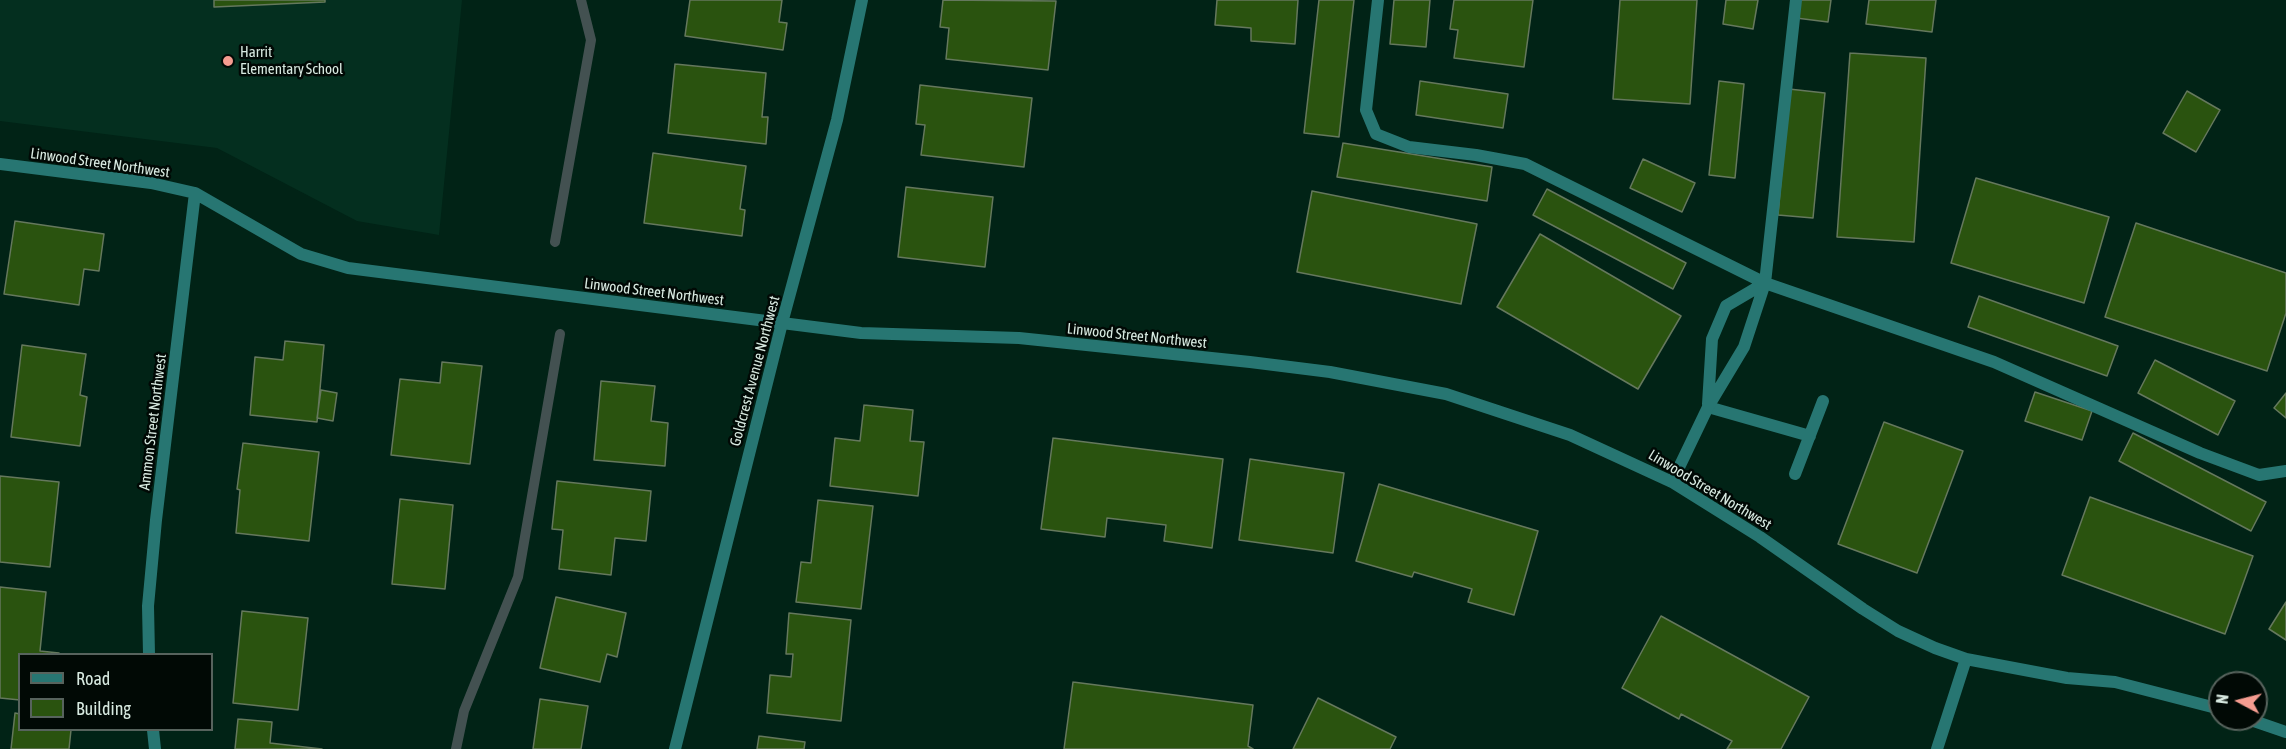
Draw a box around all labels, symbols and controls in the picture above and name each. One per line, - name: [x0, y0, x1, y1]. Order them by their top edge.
- place label: Harrit Elementary School: [240, 43, 343, 78]
- marker: Harrit Elementary School: [221, 54, 235, 68]
- street label: Linwood Street Northwest: [29, 144, 171, 182]
- street label: Linwood Street Northwest: [583, 275, 725, 309]
- street label: Goldcrest Avenue Northwest: [726, 294, 784, 448]
- street label: Linwood Street Northwest: [1066, 320, 1208, 352]
- street label: Ammon Street Northwest: [136, 353, 170, 491]
- street label: Linwood Street Northwest: [1645, 446, 1775, 534]
- legend: [18, 653, 213, 731]
- text: Road: [76, 668, 110, 689]
- north arrow: [2208, 671, 2268, 731]
- text: N: [2213, 693, 2232, 705]
- text: Building: [76, 698, 131, 719]

